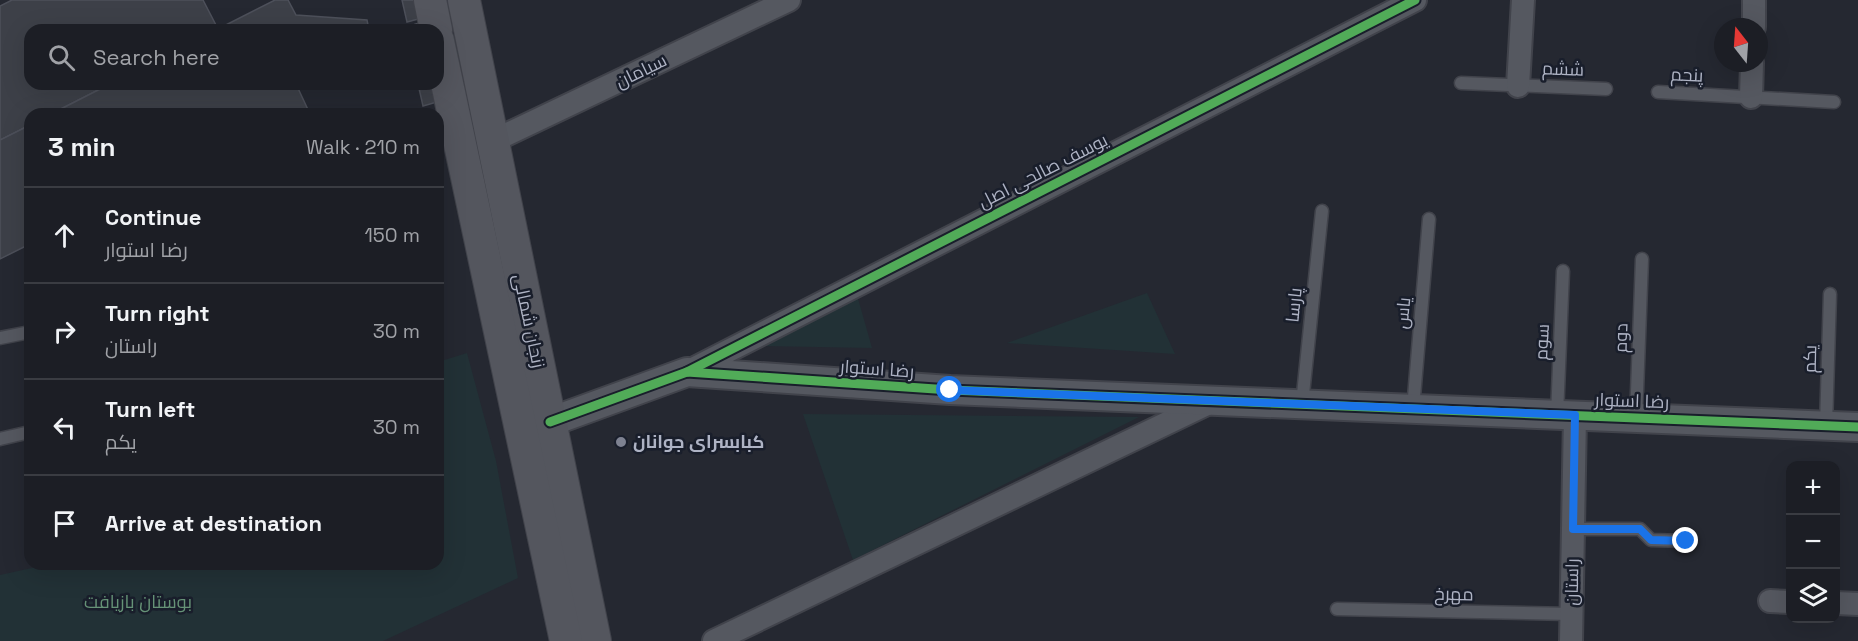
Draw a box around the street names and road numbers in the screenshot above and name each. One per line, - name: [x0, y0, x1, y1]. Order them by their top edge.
- street label: سیامان: [611, 48, 670, 93]
- street label: ششم: [1541, 56, 1585, 82]
- street label: پنجم: [1670, 62, 1704, 88]
- street label: یوسف صالحی اصل: [974, 128, 1112, 213]
- street label: زنجان شمالی: [508, 272, 551, 370]
- street label: پارسا: [1280, 286, 1308, 324]
- street label: یاس: [1390, 296, 1415, 330]
- street label: سوم: [1529, 323, 1555, 361]
- street label: دوم: [1608, 323, 1634, 353]
- street label: یکم: [1798, 344, 1822, 373]
- street label: رضا استوار: [838, 354, 915, 383]
- street label: رضا استوار: [1593, 388, 1670, 413]
- street label: راستان: [1560, 558, 1583, 606]
- street label: مهرخ: [1434, 582, 1474, 606]

